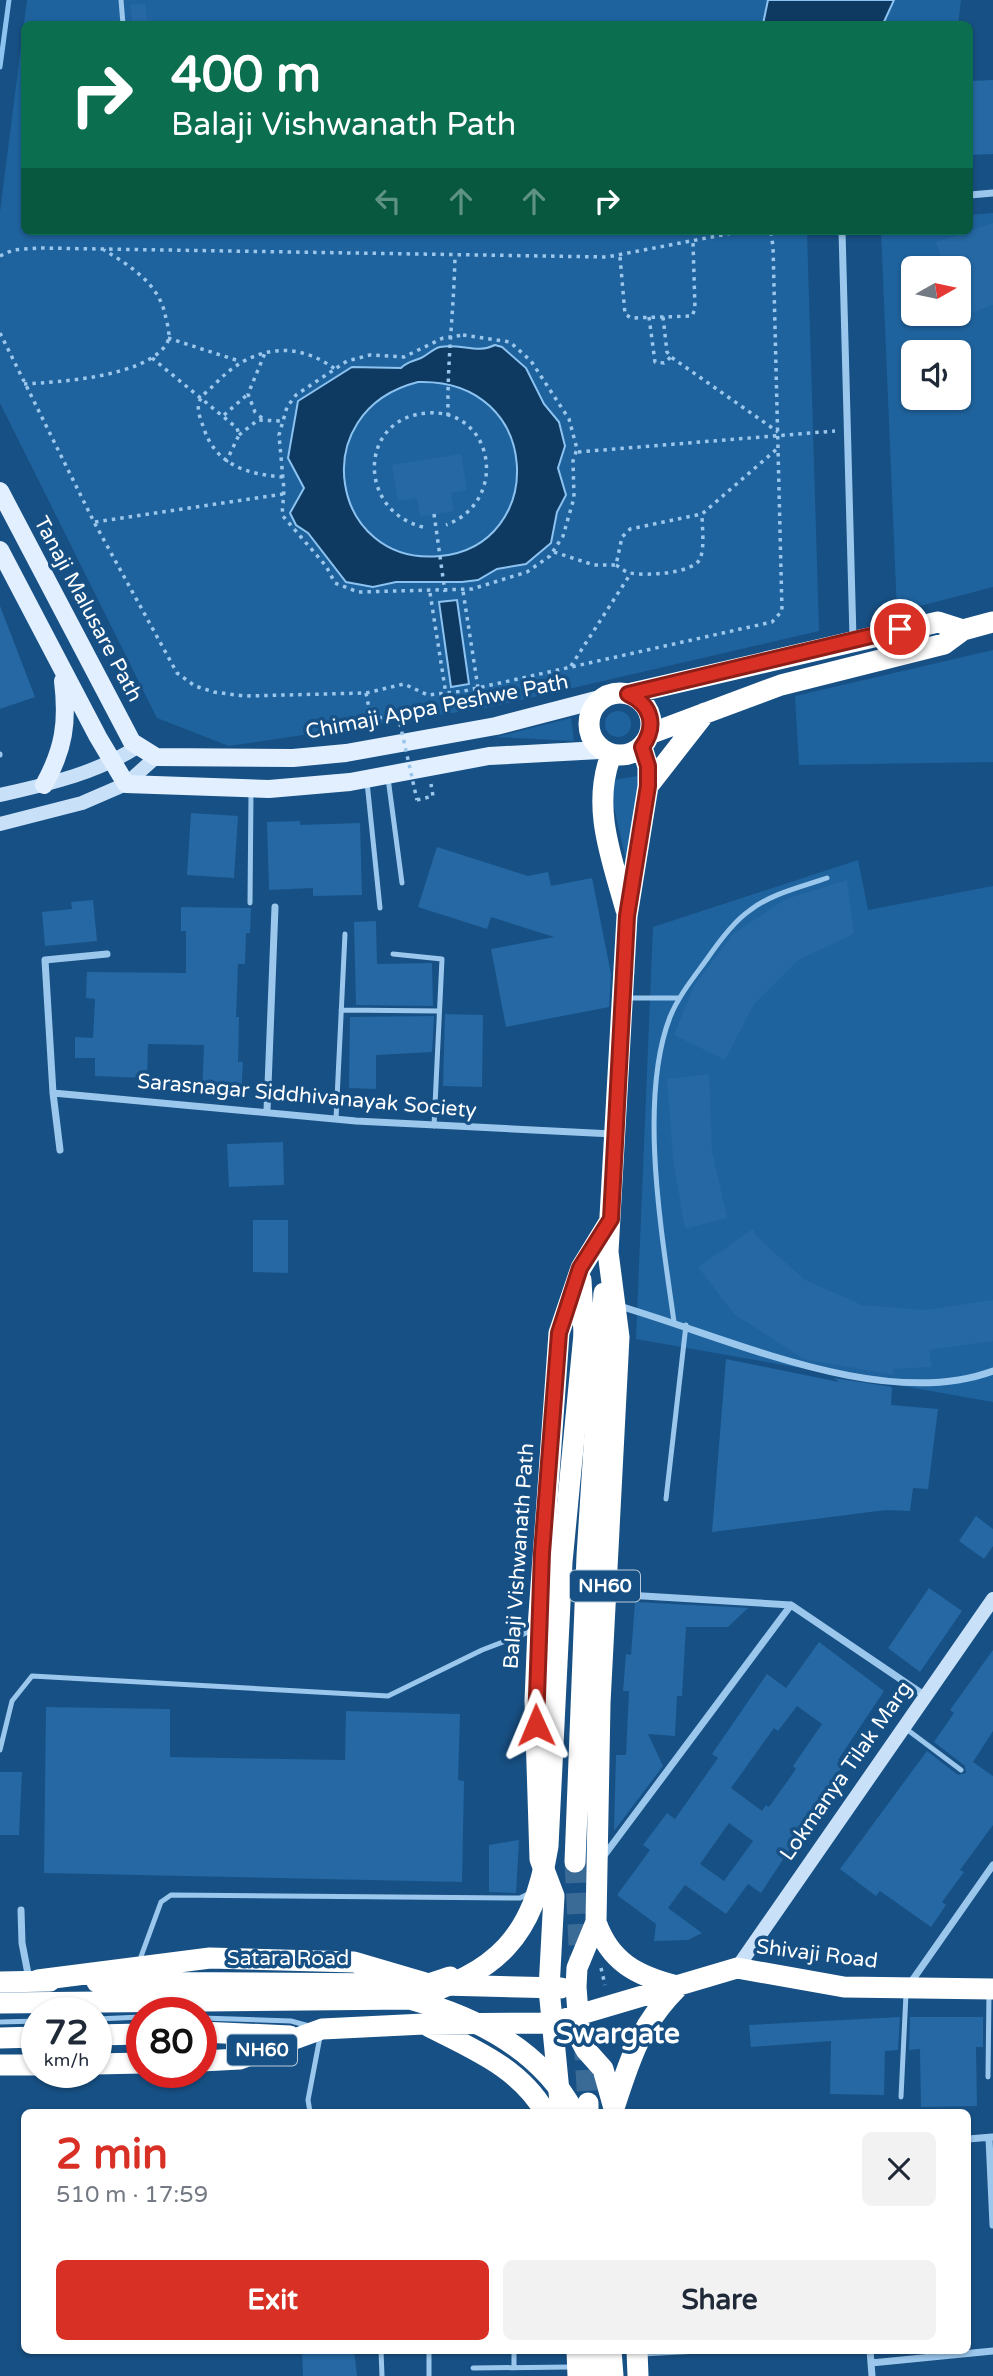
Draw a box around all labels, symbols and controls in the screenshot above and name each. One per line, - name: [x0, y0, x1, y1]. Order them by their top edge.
- text: 400 m: [171, 46, 321, 105]
- icon: right: [56, 49, 147, 140]
- text: Balaji Vishwanath Path: [171, 106, 516, 144]
- icon: left: [369, 182, 407, 220]
- icon: ahead: [442, 182, 480, 220]
- icon: ahead: [515, 182, 553, 220]
- icon: right: [588, 182, 626, 220]
- north arrow: [901, 256, 971, 326]
- map controls: [901, 256, 971, 410]
- button: sound: [901, 340, 971, 410]
- street label: Tanaji Malusare Path: [28, 512, 148, 706]
- pin: [870, 599, 930, 659]
- icon: arrive: [881, 610, 919, 648]
- street label: Chimaji Appa Peshwe Path: [303, 669, 571, 745]
- street label: Sarasnagar Siddhivanayak Society: [136, 1069, 478, 1123]
- street label: Balaji Vishwanath Path: [499, 1442, 539, 1670]
- road number: NH60: [570, 1570, 640, 1602]
- street label: Lokmanya Tilak Marg: [775, 1677, 917, 1865]
- position arrow: [499, 1688, 573, 1762]
- street label: Shivaji Road: [755, 1934, 879, 1974]
- street label: Satara Road: [227, 1946, 349, 1971]
- speed limit sign: 80: [126, 1997, 217, 2088]
- text: 72: [45, 2012, 88, 2054]
- district label: Swargate: [556, 2017, 680, 2051]
- road number: NH60: [227, 2034, 297, 2066]
- text: km/h: [44, 2049, 89, 2071]
- text: 2 min: [56, 2129, 168, 2180]
- button: close: [862, 2132, 936, 2206]
- text: 510 m · 17:59: [56, 2181, 208, 2209]
- button: Exit: [56, 2260, 489, 2340]
- button: Share: [503, 2260, 936, 2340]

